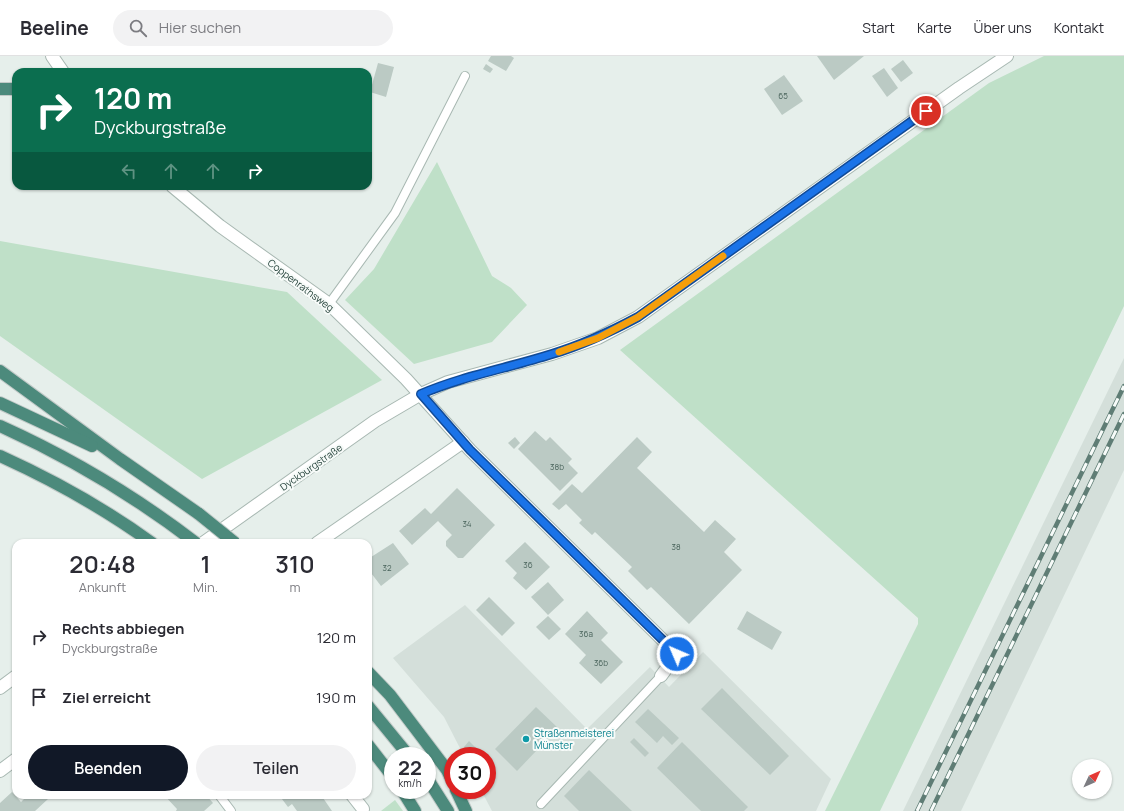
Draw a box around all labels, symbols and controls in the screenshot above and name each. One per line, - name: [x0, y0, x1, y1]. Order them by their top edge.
- search box: [113, 10, 393, 46]
- text: Beeline: [20, 15, 89, 41]
- icon: search: [127, 17, 149, 39]
- text: Hier suchen: [159, 17, 241, 38]
- text: Start: [862, 18, 895, 37]
- text: Karte: [917, 18, 952, 37]
- text: Über uns: [974, 18, 1032, 37]
- text: Kontakt: [1054, 18, 1104, 37]
- text: 120 m: [94, 79, 172, 117]
- icon: right: [28, 84, 80, 136]
- house number: 65: [778, 90, 788, 101]
- pin: [909, 94, 943, 128]
- icon: arrive: [915, 100, 937, 122]
- text: Dyckburgstraße: [94, 115, 226, 139]
- icon: left: [118, 160, 140, 182]
- icon: ahead: [160, 160, 182, 182]
- icon: ahead: [202, 160, 224, 182]
- icon: right: [244, 160, 266, 182]
- street label: Coppenrathsweg: [265, 255, 337, 315]
- street label: Dyckburgstraße: [277, 440, 345, 494]
- house number: 38b: [550, 461, 564, 472]
- house number: 34: [462, 518, 472, 529]
- house number: 38: [671, 541, 681, 552]
- text: 20:48: [69, 547, 136, 580]
- text: 1: [200, 547, 211, 580]
- text: 310: [275, 547, 315, 580]
- house number: 36: [523, 559, 533, 570]
- house number: 32: [383, 562, 392, 573]
- text: Ankunft: [79, 578, 126, 596]
- text: Min.: [193, 578, 218, 596]
- text: m: [289, 578, 300, 596]
- text: Rechts abbiegen: [62, 618, 184, 639]
- icon: right: [28, 626, 50, 648]
- text: 120 m: [317, 627, 356, 648]
- house number: 36a: [579, 628, 593, 639]
- position arrow: [656, 633, 698, 675]
- text: Dyckburgstraße: [62, 639, 158, 657]
- house number: 36b: [594, 657, 608, 668]
- icon: arrive: [28, 686, 50, 708]
- text: Ziel erreicht: [62, 687, 151, 708]
- text: 190 m: [316, 687, 356, 708]
- place label: Straßenmeisterei Münster: [534, 726, 614, 752]
- marker: Straßenmeisterei Münster: [521, 734, 531, 744]
- button: Beenden: [28, 745, 188, 791]
- button: Teilen: [196, 745, 356, 791]
- speed limit sign: 30: [444, 747, 496, 799]
- text: 22: [398, 754, 422, 781]
- north arrow: [1072, 759, 1112, 799]
- map controls: [1072, 759, 1112, 799]
- text: km/h: [398, 776, 422, 790]

